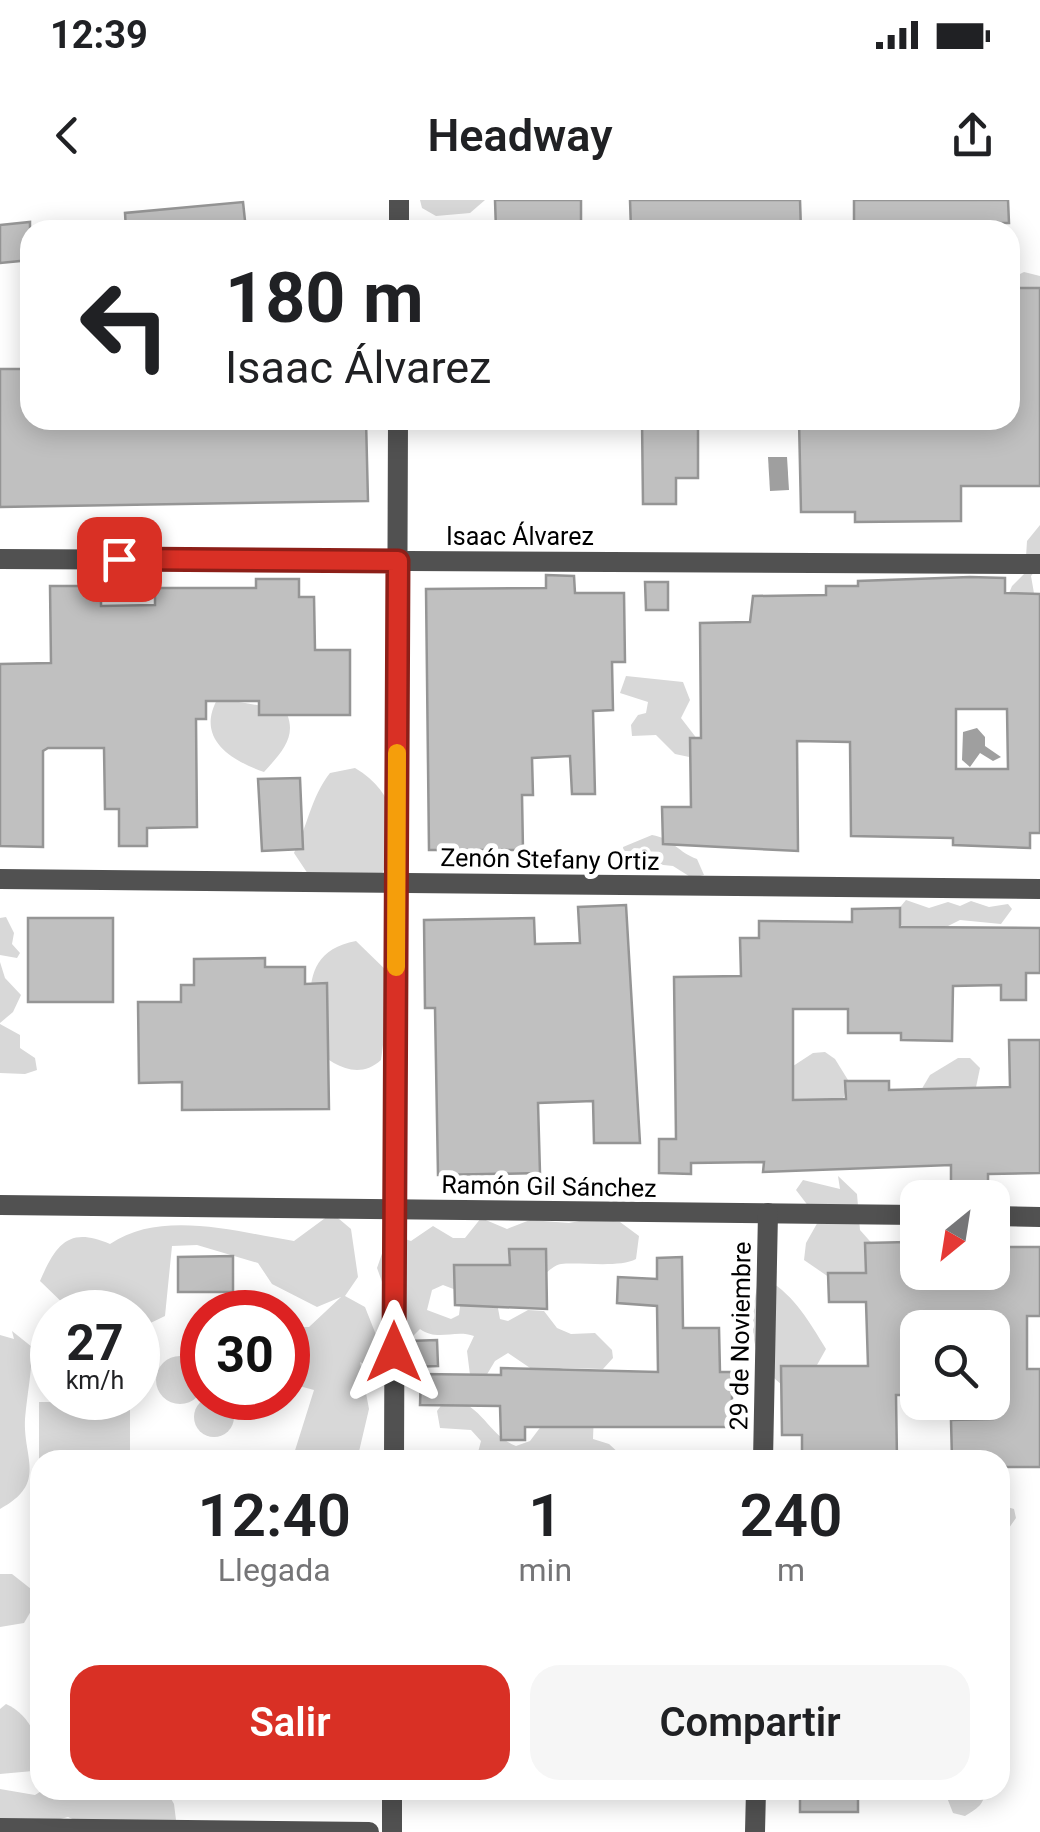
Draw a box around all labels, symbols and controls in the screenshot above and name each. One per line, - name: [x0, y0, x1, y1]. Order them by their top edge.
- text: 12:39: [50, 13, 148, 57]
- icon: back: [40, 108, 95, 163]
- icon: share: [945, 108, 1000, 163]
- text: Headway: [428, 109, 613, 162]
- text: 180 m: [225, 257, 424, 339]
- icon: left: [60, 260, 190, 390]
- text: Isaac Álvarez: [225, 341, 491, 394]
- pin: [77, 517, 162, 602]
- street label: Isaac Álvarez: [446, 521, 594, 551]
- icon: arrive: [92, 532, 147, 587]
- street label: Zenón Stefany Ortiz: [440, 843, 660, 876]
- street label: Ramón Gil Sánchez: [441, 1170, 657, 1203]
- north arrow: [900, 1180, 1010, 1290]
- map controls: [900, 1180, 1010, 1420]
- street label: 29 de Noviembre: [724, 1241, 757, 1431]
- speed limit sign: 30: [180, 1290, 310, 1420]
- position arrow: [342, 1300, 446, 1404]
- button: search: [900, 1310, 1010, 1420]
- text: 27: [66, 1314, 124, 1372]
- text: km/h: [66, 1366, 124, 1395]
- text: 12:40: [198, 1480, 351, 1551]
- text: 1: [528, 1480, 562, 1551]
- text: 240: [740, 1480, 842, 1551]
- text: Llegada: [218, 1551, 331, 1589]
- text: min: [519, 1551, 572, 1589]
- text: m: [777, 1551, 805, 1589]
- button: Salir: [70, 1665, 510, 1780]
- button: Compartir: [530, 1665, 970, 1780]

